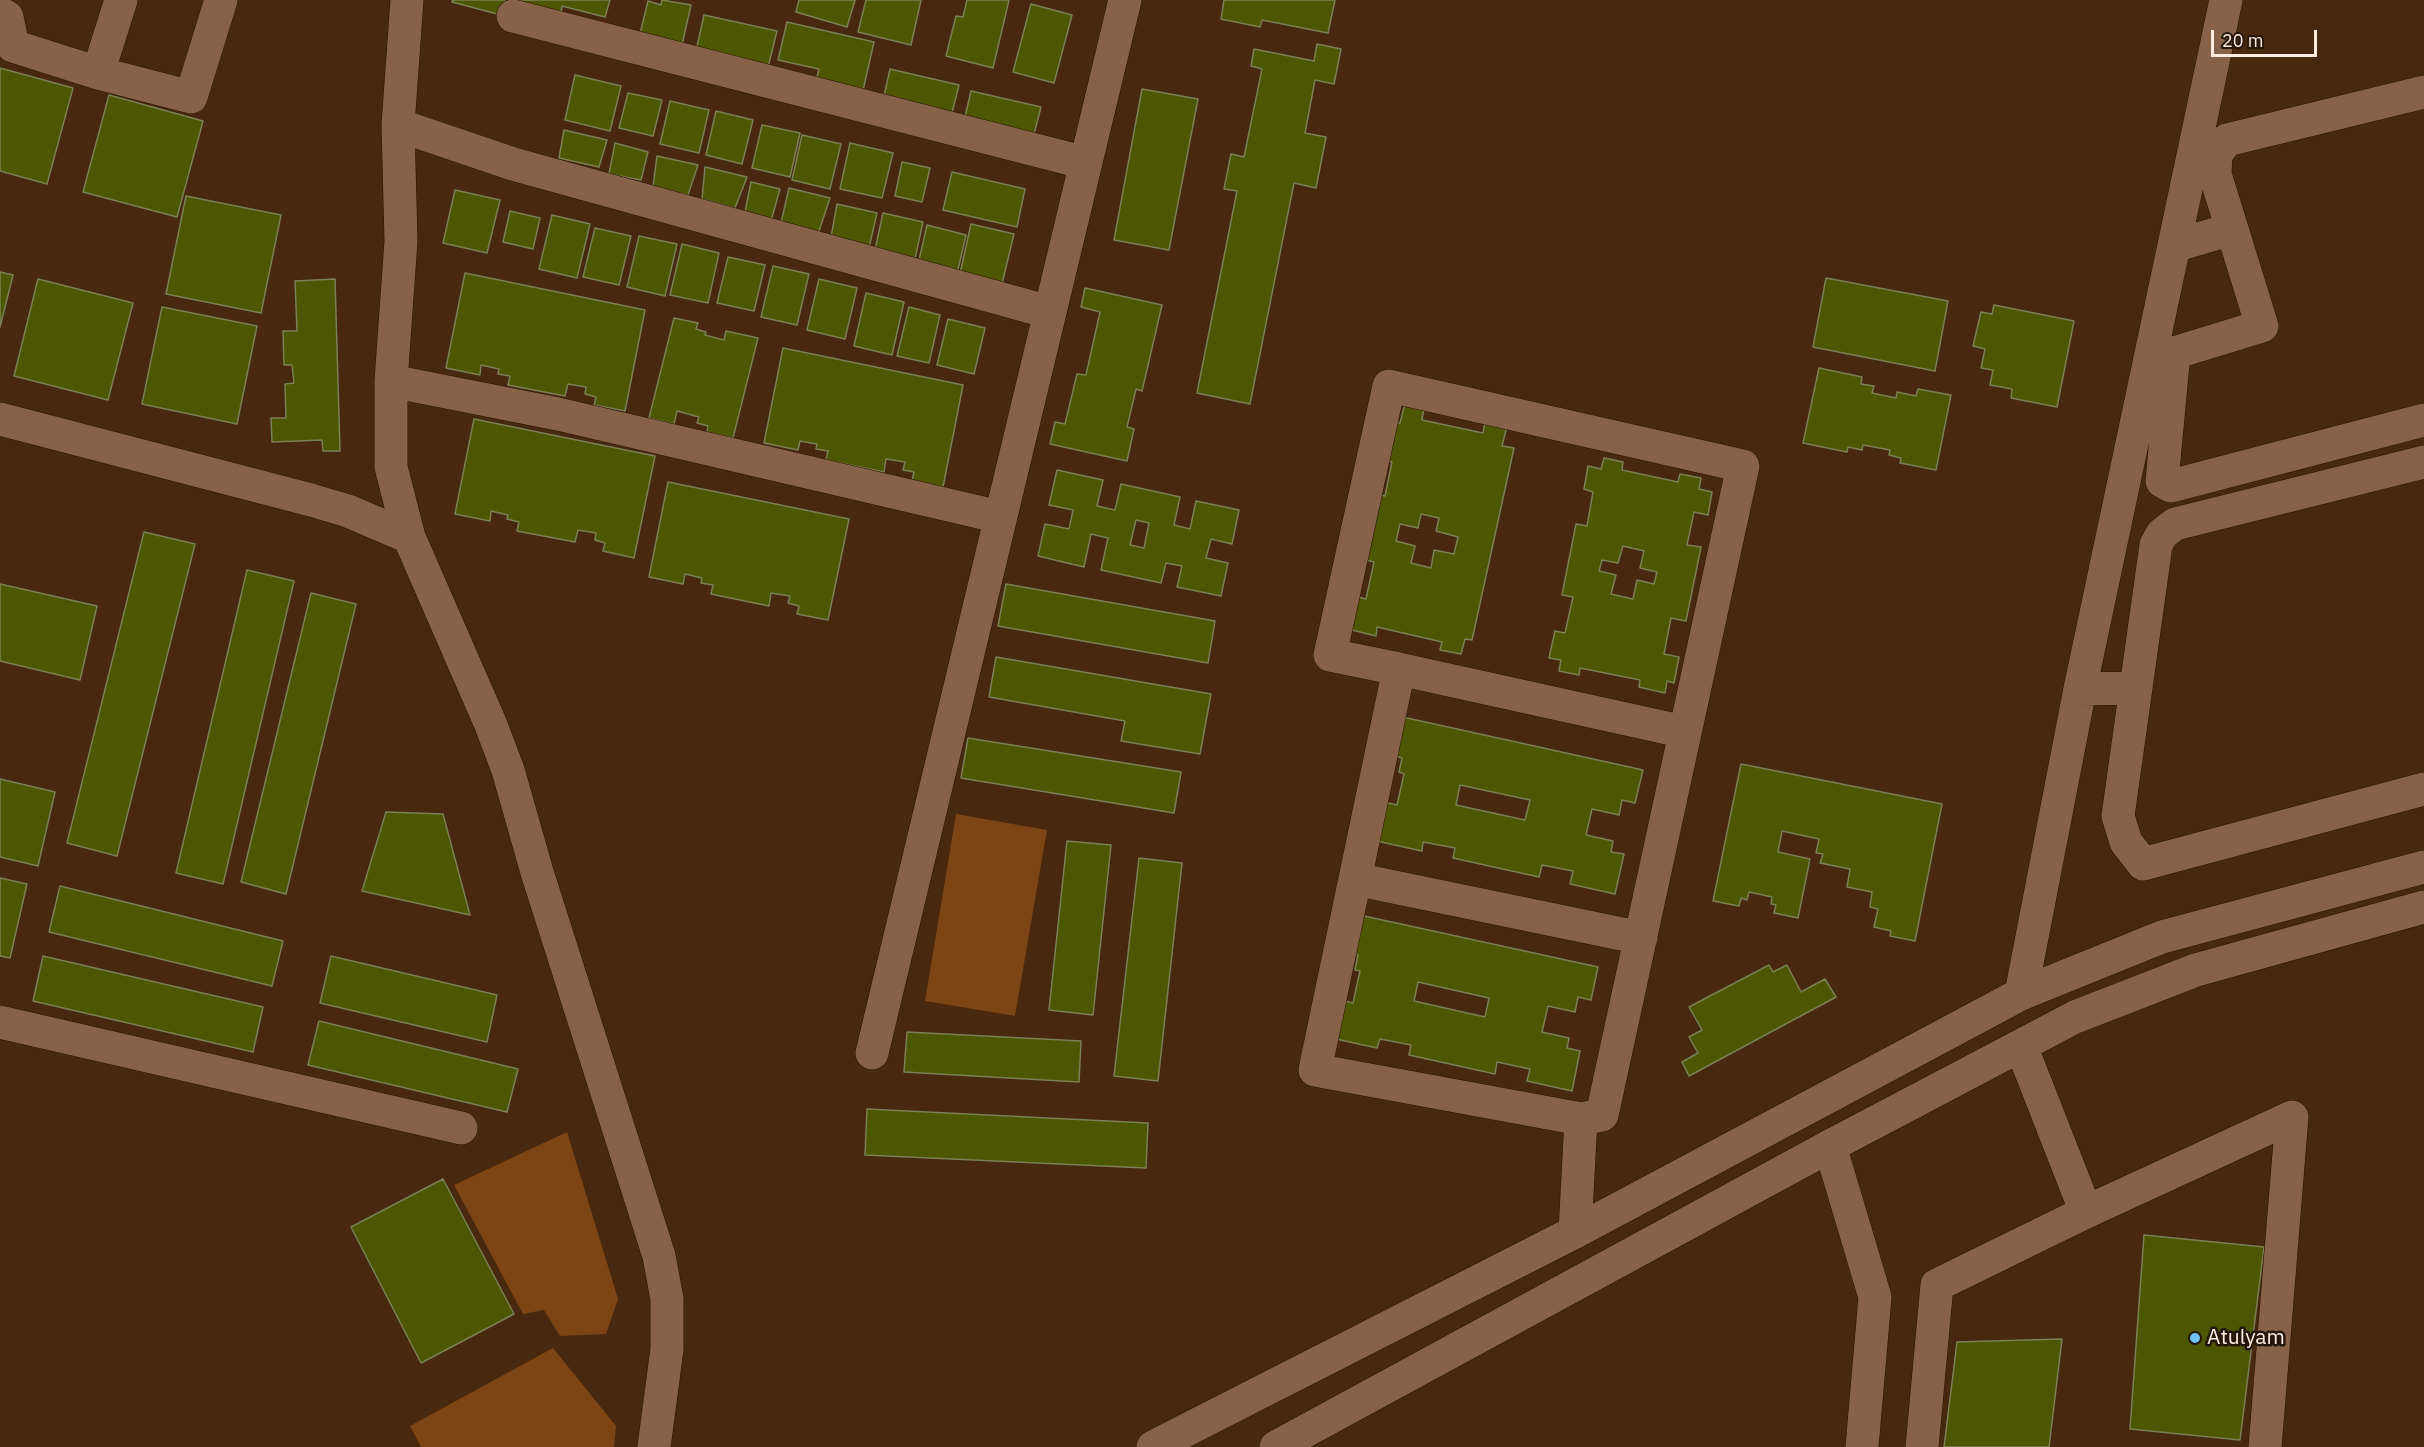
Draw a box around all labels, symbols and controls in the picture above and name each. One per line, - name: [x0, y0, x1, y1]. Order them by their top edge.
- scale bar: [2214, 18, 2320, 56]
- text: 20 m: [2222, 29, 2264, 52]
- place label: Atulyam: [2207, 1325, 2285, 1351]
- marker: Atulyam: [2188, 1331, 2202, 1345]

